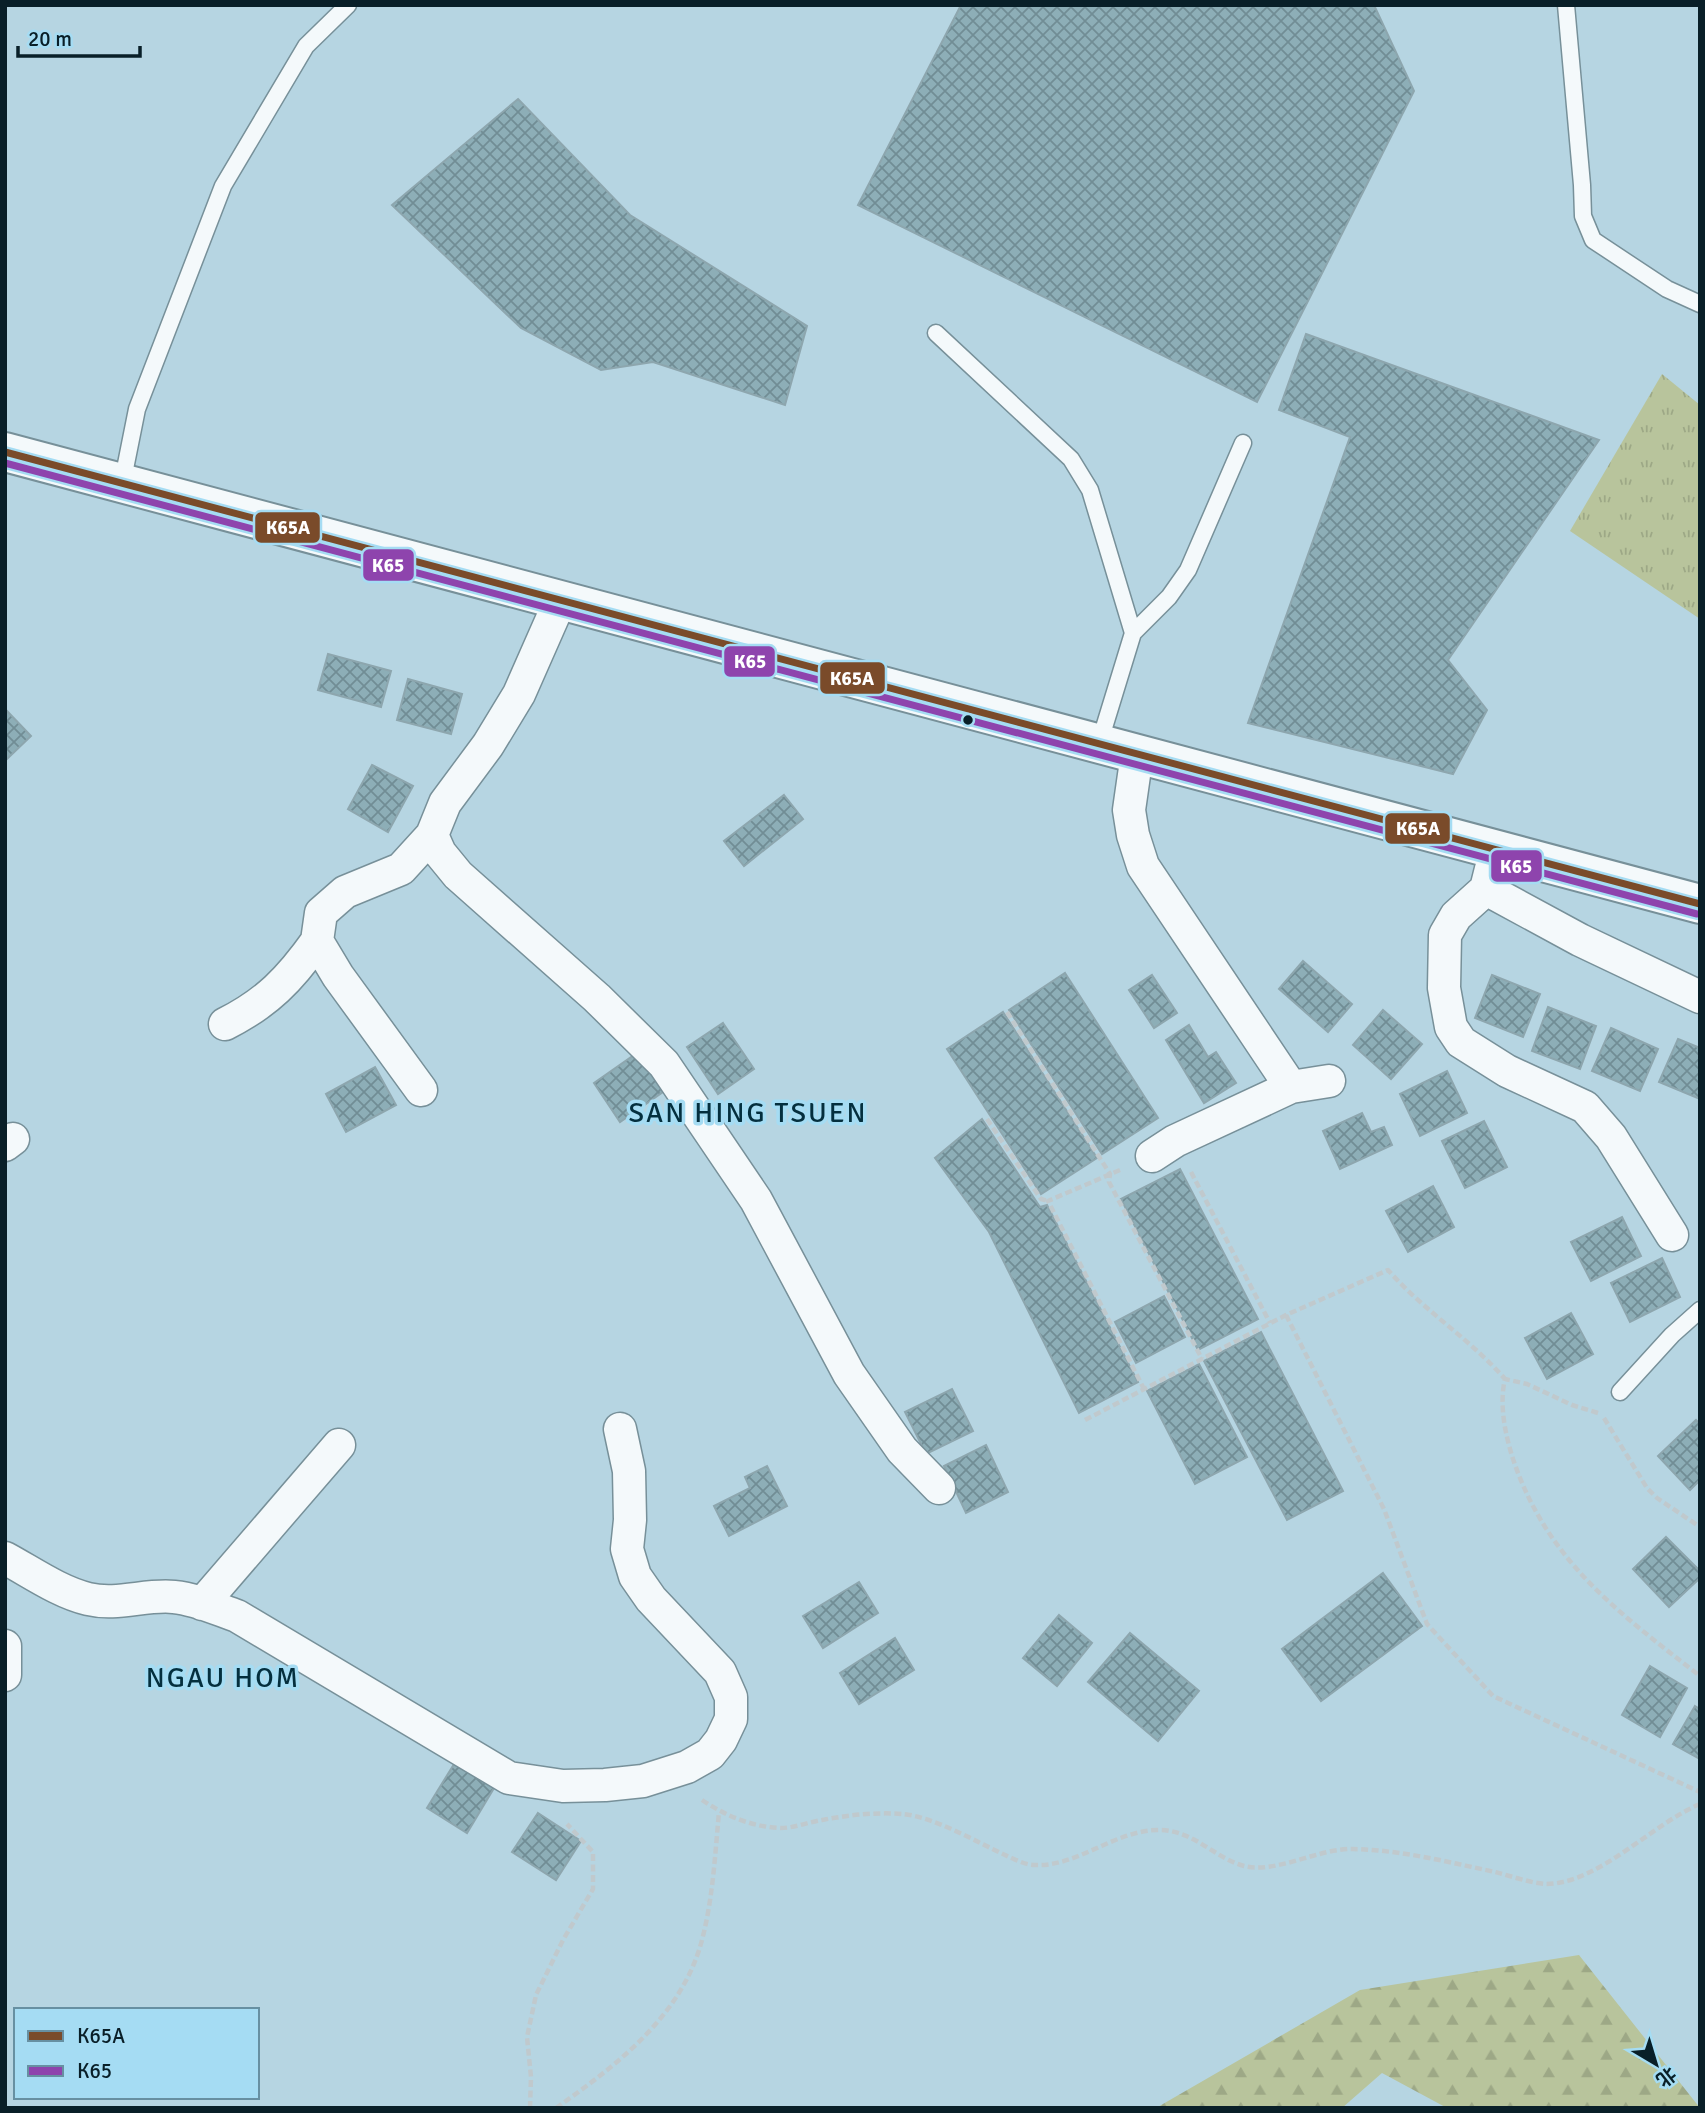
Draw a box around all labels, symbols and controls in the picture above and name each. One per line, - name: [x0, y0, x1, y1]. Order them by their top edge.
- scale bar: [18, 14, 140, 58]
- text: 20 m: [28, 26, 72, 52]
- line badge: K65A: [254, 511, 321, 544]
- text: K65A: [266, 516, 310, 540]
- line badge: K65: [362, 548, 415, 582]
- text: K65: [372, 554, 404, 578]
- line badge: K65: [723, 645, 776, 678]
- text: K65: [734, 650, 766, 674]
- line badge: K65A: [819, 661, 886, 695]
- text: K65A: [830, 667, 874, 691]
- unlabelled marker: [961, 713, 975, 727]
- line badge: K65A: [1384, 812, 1451, 845]
- text: K65A: [1396, 817, 1440, 841]
- line badge: K65: [1490, 849, 1543, 883]
- text: K65: [1500, 855, 1532, 879]
- district label: SAN HING TSUEN: [628, 1096, 868, 1130]
- district label: NGAU HOM: [146, 1661, 300, 1695]
- legend: [14, 2008, 259, 2099]
- text: K65A: [77, 2023, 125, 2049]
- north arrow: [1621, 2029, 1691, 2099]
- text: K65: [77, 2058, 112, 2084]
- text: 北: [1651, 2061, 1681, 2092]

